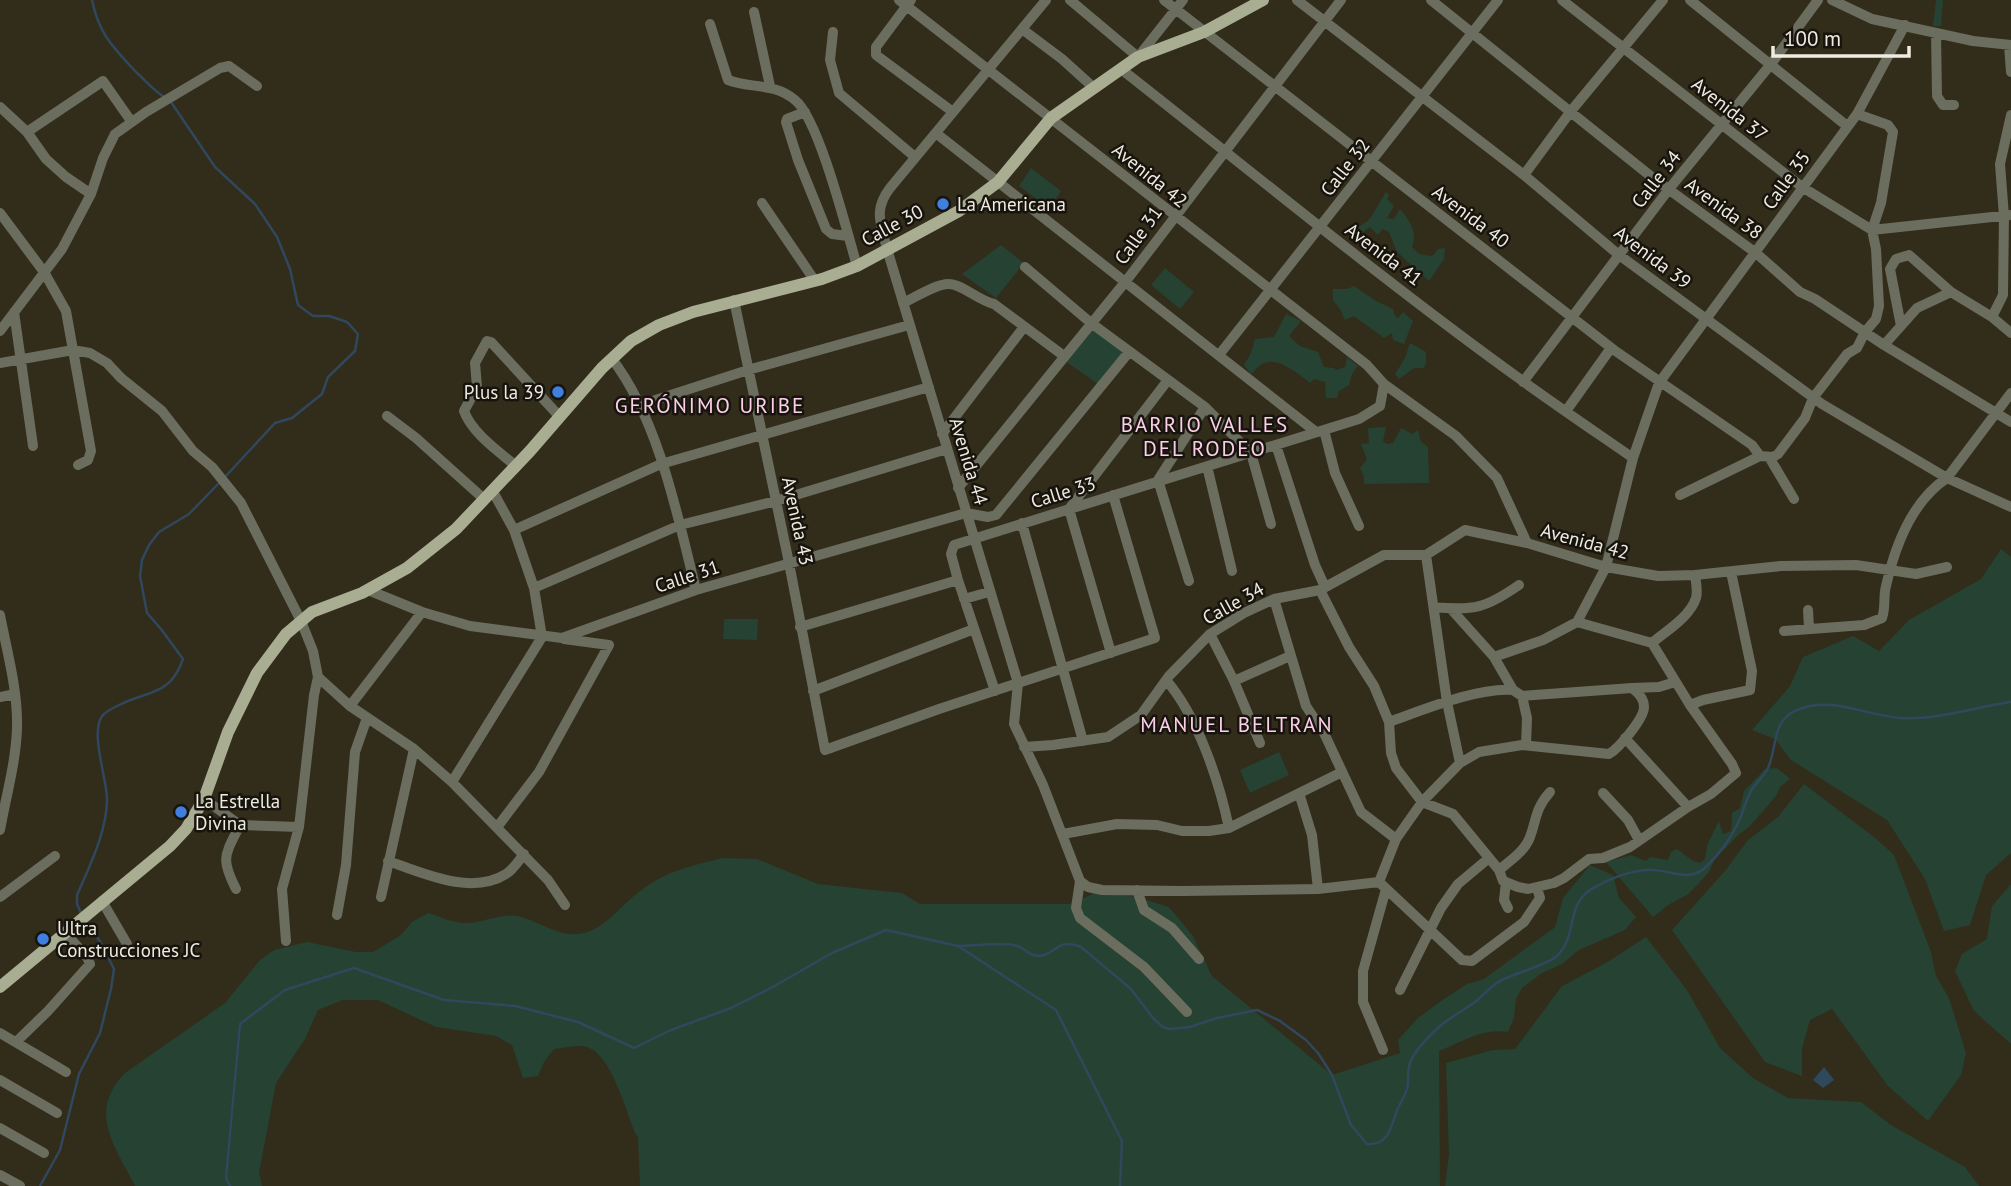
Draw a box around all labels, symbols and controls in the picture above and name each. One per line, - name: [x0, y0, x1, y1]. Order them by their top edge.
- scale bar: [1773, 14, 1910, 58]
- text: 100 m: [1784, 25, 1841, 52]
- street label: Avenida 37: [1687, 72, 1773, 146]
- street label: Calle 32: [1315, 133, 1375, 201]
- street label: Avenida 42: [1107, 137, 1193, 213]
- street label: Calle 34: [1626, 145, 1686, 213]
- street label: Calle 35: [1757, 146, 1815, 214]
- street label: Avenida 38: [1681, 172, 1767, 244]
- street label: Avenida 40: [1428, 179, 1514, 253]
- place label: La Americana: [957, 192, 1066, 216]
- marker: La Americana: [935, 196, 951, 212]
- street label: Calle 30: [857, 199, 927, 251]
- street label: Calle 31: [1109, 201, 1167, 269]
- street label: Avenida 41: [1341, 217, 1427, 291]
- street label: Avenida 39: [1610, 220, 1696, 294]
- place label: Plus la 39: [464, 380, 544, 404]
- marker: Plus la 39: [550, 384, 566, 400]
- district label: GERÓNIMO URIBE: [615, 392, 805, 419]
- district label: BARRIO VALLES DEL RODEO: [1121, 411, 1289, 462]
- street label: Avenida 44: [944, 414, 994, 508]
- street label: Calle 33: [1028, 471, 1098, 513]
- street label: Avenida 43: [777, 475, 819, 567]
- street label: Avenida 42: [1538, 518, 1632, 564]
- street label: Calle 31: [652, 554, 722, 598]
- street label: Calle 34: [1198, 576, 1268, 630]
- district label: MANUEL BELTRAN: [1140, 711, 1334, 738]
- place label: La Estrella Divina: [195, 789, 280, 835]
- marker: La Estrella Divina: [173, 804, 189, 820]
- place label: Ultra Construcciones JC: [57, 916, 201, 962]
- marker: Ultra Construcciones JC: [35, 931, 51, 947]

